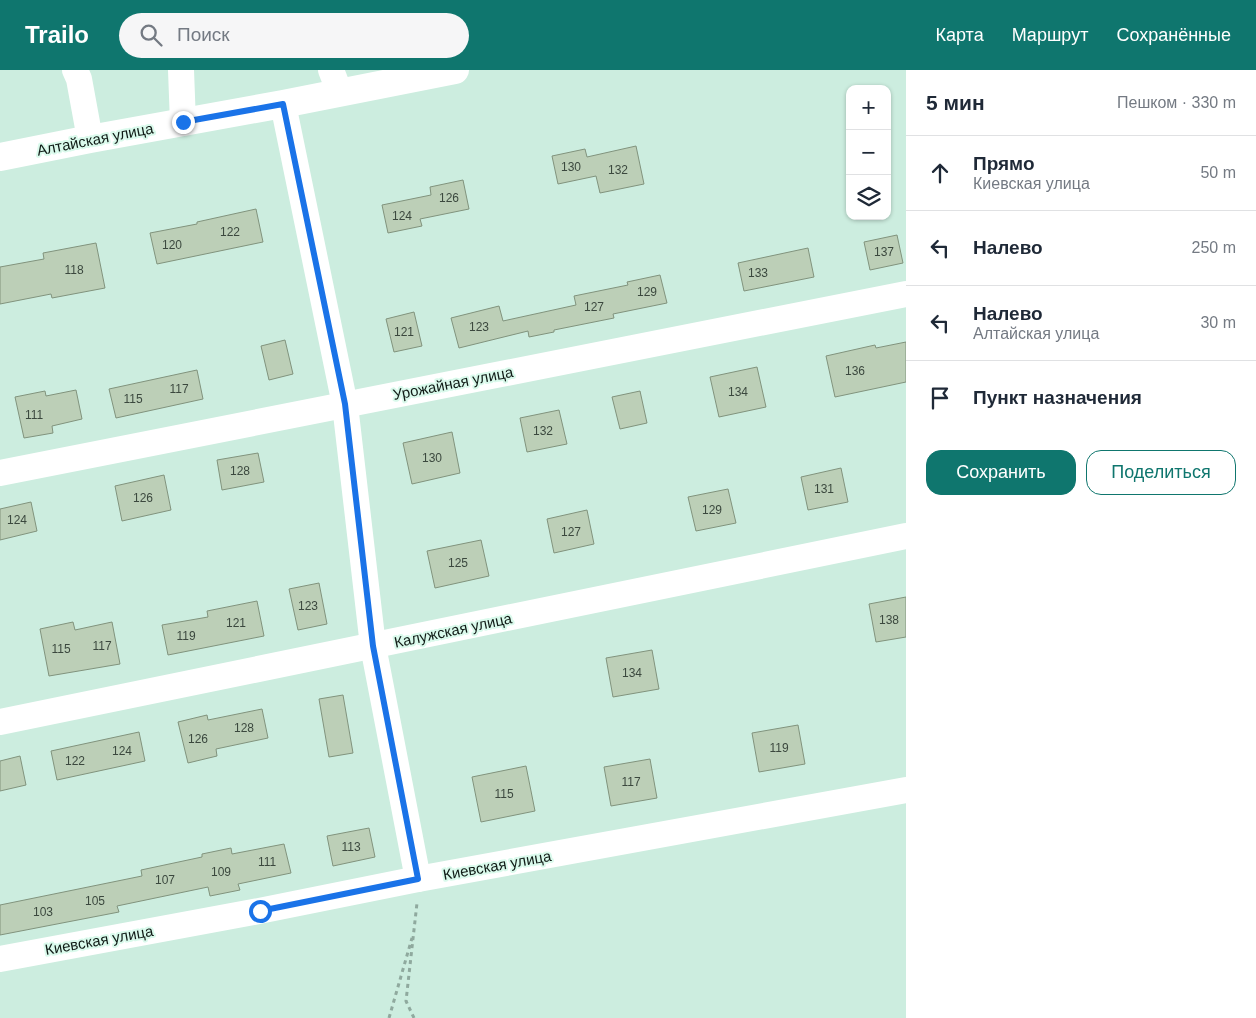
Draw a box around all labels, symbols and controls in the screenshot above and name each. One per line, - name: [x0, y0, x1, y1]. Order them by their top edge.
- search box: [119, 13, 469, 58]
- text: Trailo: [25, 21, 89, 48]
- icon: search: [137, 21, 165, 49]
- text: Поиск: [177, 24, 230, 45]
- text: Карта: [936, 25, 984, 45]
- text: Маршрут: [1012, 25, 1088, 45]
- text: Сохранённые: [1116, 25, 1231, 45]
- map controls: [846, 85, 891, 220]
- button: +: [846, 85, 891, 130]
- text: 5 мин: [926, 91, 985, 114]
- text: Пешком · 330 m: [1117, 94, 1236, 111]
- route end: [172, 111, 195, 134]
- street label: Алтайская улица: [35, 119, 155, 159]
- button: −: [846, 130, 891, 175]
- text: Прямо: [973, 153, 1035, 174]
- icon: ahead: [926, 159, 954, 187]
- house number: 130: [561, 160, 581, 174]
- house number: 132: [608, 163, 628, 177]
- text: 50 m: [1200, 164, 1236, 181]
- button: layers: [846, 175, 891, 220]
- text: Киевская улица: [973, 175, 1090, 192]
- house number: 126: [439, 191, 459, 205]
- house number: 124: [392, 209, 412, 223]
- house number: 122: [220, 225, 240, 239]
- icon: left: [926, 234, 954, 262]
- text: Налево: [973, 237, 1043, 258]
- house number: 120: [162, 238, 182, 252]
- text: 250 m: [1192, 239, 1236, 256]
- house number: 137: [874, 245, 894, 259]
- house number: 118: [64, 263, 84, 277]
- house number: 133: [748, 266, 768, 280]
- house number: 129: [637, 285, 657, 299]
- house number: 127: [584, 300, 604, 314]
- text: Налево: [973, 303, 1043, 324]
- icon: left: [926, 309, 954, 337]
- text: 30 m: [1200, 314, 1236, 331]
- house number: 123: [469, 320, 489, 334]
- house number: 121: [394, 325, 414, 339]
- text: Алтайская улица: [973, 325, 1099, 342]
- street label: Урожайная улица: [391, 363, 515, 403]
- house number: 136: [845, 364, 865, 378]
- house number: 117: [169, 382, 189, 396]
- icon: arrive: [926, 384, 954, 412]
- house number: 134: [728, 385, 748, 399]
- text: Пункт назначения: [973, 387, 1142, 408]
- house number: 115: [123, 392, 143, 406]
- house number: 111: [25, 408, 43, 422]
- house number: 132: [533, 424, 553, 438]
- button: Сохранить: [926, 450, 1076, 495]
- button: Поделиться: [1086, 450, 1236, 495]
- house number: 130: [422, 451, 442, 465]
- house number: 128: [230, 464, 250, 478]
- house number: 131: [814, 482, 834, 496]
- house number: 126: [133, 491, 153, 505]
- house number: 129: [702, 503, 722, 517]
- house number: 124: [7, 513, 27, 527]
- house number: 127: [561, 525, 581, 539]
- house number: 125: [448, 556, 468, 570]
- house number: 123: [298, 599, 318, 613]
- street label: Калужская улица: [393, 609, 514, 651]
- house number: 138: [879, 613, 899, 627]
- house number: 121: [226, 616, 246, 630]
- house number: 119: [176, 629, 196, 643]
- house number: 117: [92, 639, 112, 653]
- house number: 115: [51, 642, 71, 656]
- house number: 134: [622, 666, 642, 680]
- house number: 128: [234, 721, 254, 735]
- house number: 126: [188, 732, 208, 746]
- house number: 119: [769, 741, 789, 755]
- house number: 124: [112, 744, 132, 758]
- house number: 122: [65, 754, 85, 768]
- house number: 117: [621, 775, 641, 789]
- house number: 115: [494, 787, 514, 801]
- house number: 113: [341, 840, 361, 854]
- street label: Киевская улица: [442, 847, 553, 883]
- house number: 111: [258, 855, 276, 869]
- house number: 109: [211, 865, 231, 879]
- house number: 107: [155, 873, 175, 887]
- house number: 105: [85, 894, 105, 908]
- route start: [249, 900, 272, 923]
- house number: 103: [33, 905, 53, 919]
- street label: Киевская улица: [44, 922, 155, 958]

